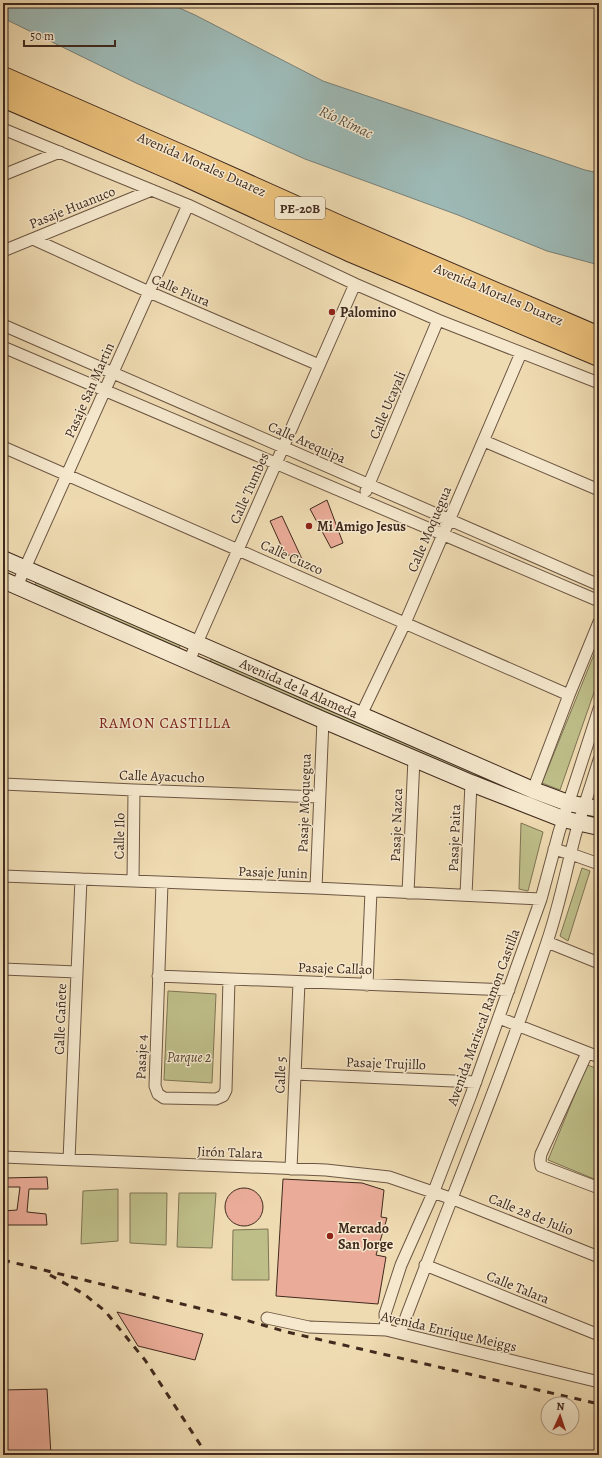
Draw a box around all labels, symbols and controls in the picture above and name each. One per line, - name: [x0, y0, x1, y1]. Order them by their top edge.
- scale bar: [24, 22, 115, 48]
- text: 50 m: [30, 28, 54, 44]
- water label: Río Rímac: [316, 101, 377, 143]
- street label: Avenida Morales Duarez: [134, 127, 269, 201]
- street label: Pasaje Huanuco: [26, 182, 118, 233]
- road number: PE-20B: [275, 197, 325, 219]
- street label: Avenida Morales Duarez: [430, 258, 566, 330]
- street label: Calle Piura: [149, 270, 213, 312]
- place label: Palomino: [340, 303, 396, 322]
- marker: Palomino: [327, 307, 337, 317]
- street label: Pasaje San Martin: [60, 339, 119, 441]
- street label: Calle Ucayali: [365, 368, 410, 442]
- street label: Calle Arequipa: [265, 417, 349, 468]
- street label: Calle Tumbes: [225, 449, 274, 527]
- street label: Calle Moquegua: [403, 483, 456, 575]
- place label: Mi Amigo Jesus: [317, 517, 406, 536]
- marker: Mi Amigo Jesus: [304, 521, 314, 531]
- street label: Calle Cuzco: [257, 535, 326, 580]
- street label: Avenida de la Alameda: [236, 653, 361, 723]
- district label: RAMON CASTILLA: [99, 713, 231, 733]
- street label: Pasaje Moquegua: [293, 753, 316, 853]
- street label: Calle Ayacucho: [119, 766, 205, 787]
- street label: Pasaje Nazca: [386, 787, 407, 862]
- street label: Pasaje Paita: [444, 803, 465, 872]
- street label: Calle Ilo: [110, 813, 129, 859]
- street label: Pasaje Junin: [238, 862, 308, 883]
- street label: Avenida Mariscal Ramon Castilla: [442, 926, 525, 1109]
- street label: Pasaje Callao: [298, 958, 372, 979]
- street label: Calle Cañete: [50, 983, 71, 1055]
- street label: Pasaje 4: [131, 1034, 152, 1080]
- park label: Parque 2: [167, 1048, 211, 1067]
- street label: Pasaje Trujillo: [346, 1053, 426, 1074]
- street label: Calle 5: [270, 1056, 291, 1094]
- street label: Jirón Talara: [197, 1142, 264, 1163]
- street label: Calle 28 de Julio: [486, 1189, 576, 1240]
- place label: Mercado San Jorge: [338, 1219, 394, 1254]
- marker: Mercado San Jorge: [325, 1231, 335, 1241]
- street label: Calle Talara: [484, 1266, 553, 1309]
- street label: Avenida Enrique Meiggs: [378, 1306, 519, 1356]
- north arrow: [540, 1396, 580, 1436]
- text: N: [556, 1399, 565, 1414]

